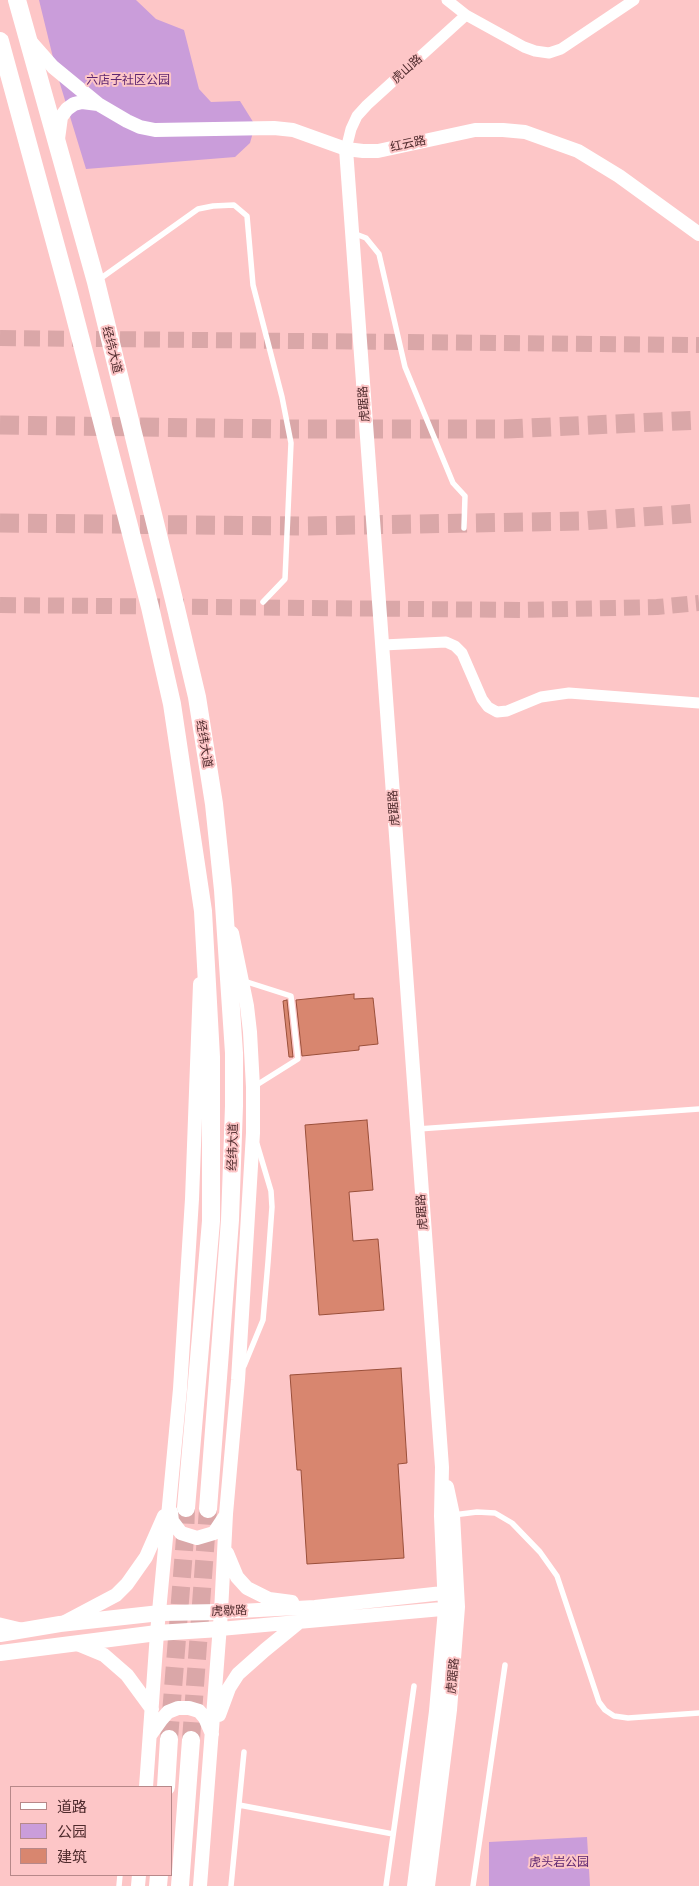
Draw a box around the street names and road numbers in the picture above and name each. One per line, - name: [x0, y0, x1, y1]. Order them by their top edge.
- street label: 虎山路: [389, 52, 425, 86]
- street label: 红云路: [389, 133, 427, 155]
- street label: 经纬大道: [99, 325, 125, 375]
- street label: 虎踞路: [356, 386, 372, 422]
- street label: 经纬大道: [193, 719, 215, 769]
- street label: 虎踞路: [386, 790, 402, 826]
- street label: 经纬大道: [225, 1123, 241, 1171]
- street label: 虎踞路: [414, 1194, 430, 1230]
- street label: 虎歇路: [211, 1603, 247, 1619]
- street label: 虎踞路: [444, 1657, 462, 1695]

